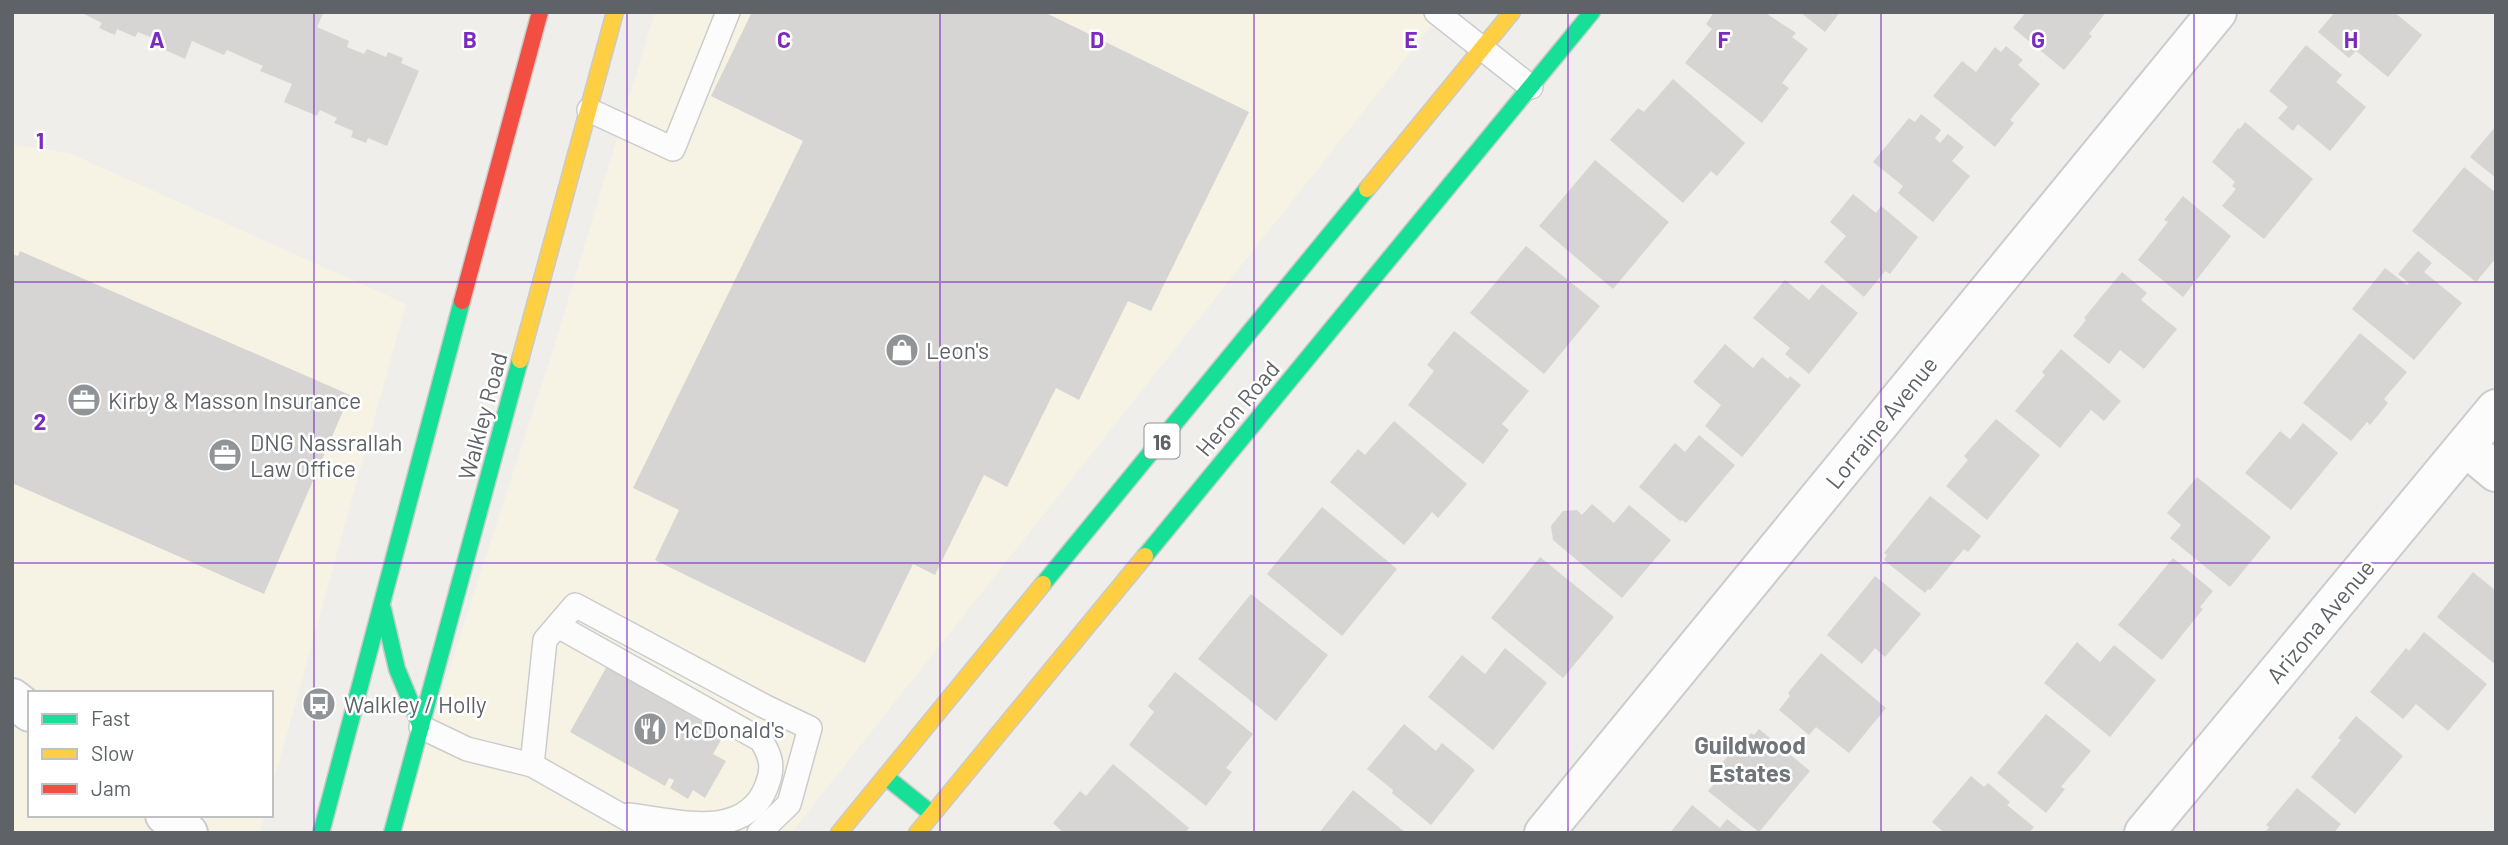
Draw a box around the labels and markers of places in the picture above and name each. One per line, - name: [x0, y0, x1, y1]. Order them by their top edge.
- shop icon: Leon's: [883, 331, 921, 369]
- place label: Leon's: [926, 336, 989, 364]
- office icon: Kirby & Masson Insurance: [65, 381, 103, 419]
- place label: Kirby & Masson Insurance: [108, 386, 361, 414]
- place label: DNG Nassrallah Law Office: [250, 428, 402, 482]
- office icon: DNG Nassrallah Law Office: [206, 436, 244, 474]
- bus stop icon: Walkley / Holly: [300, 685, 338, 723]
- place label: Walkley / Holly: [344, 690, 487, 718]
- restaurant icon: McDonald's: [631, 710, 669, 748]
- place label: McDonald's: [674, 715, 785, 743]

